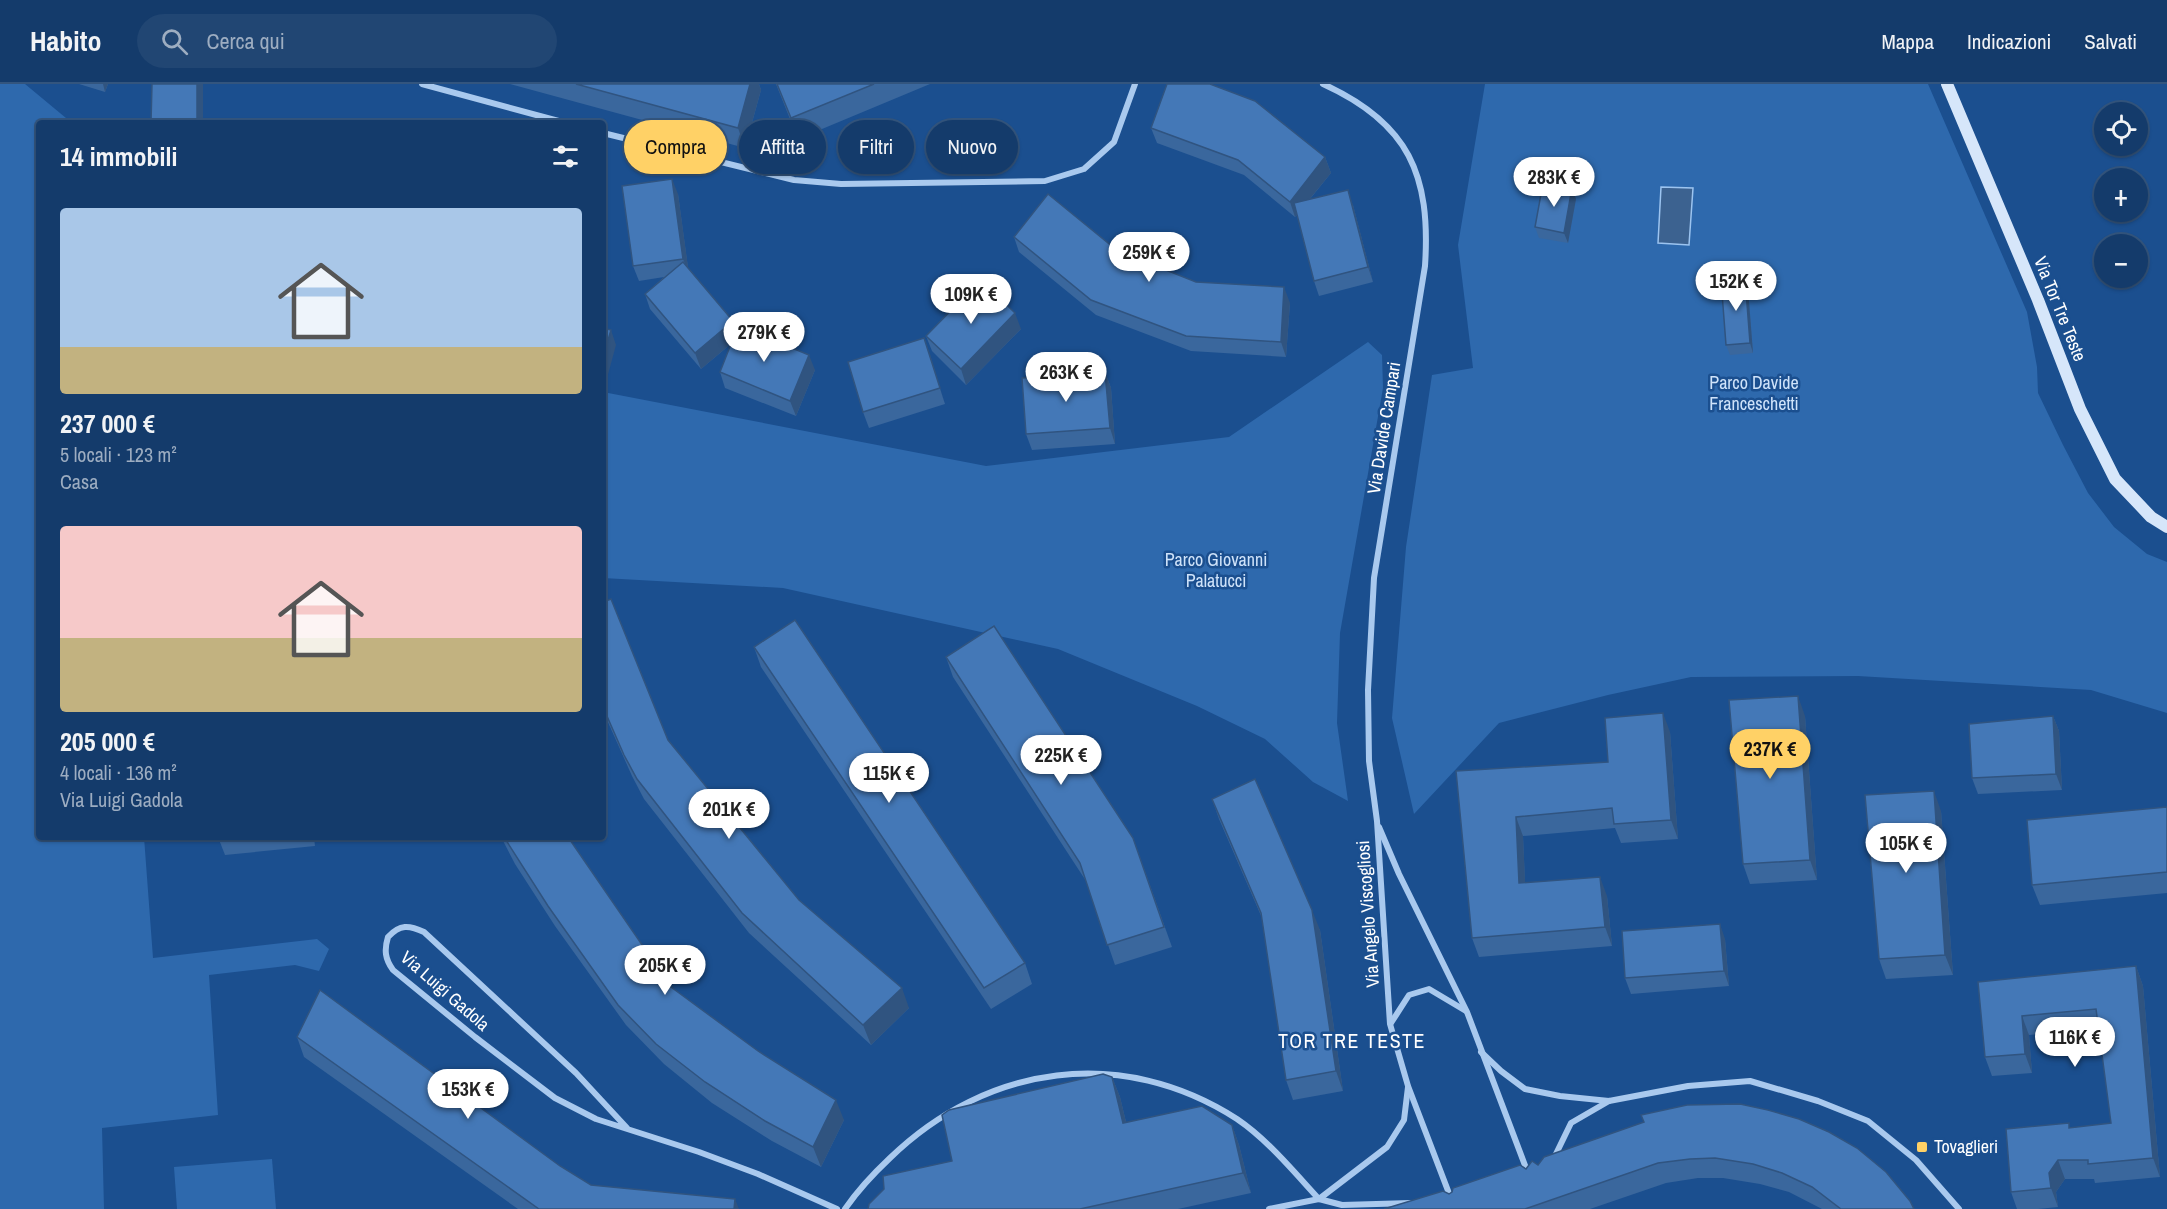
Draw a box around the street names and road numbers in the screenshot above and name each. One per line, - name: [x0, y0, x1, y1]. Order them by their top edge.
- street label: Via Tor Tre Teste: [2028, 253, 2093, 365]
- street label: Via Davide Campari: [1361, 360, 1406, 496]
- street label: Via Angelo Viscogliosi: [1350, 840, 1385, 988]
- street label: Via Luigi Gadola: [395, 945, 495, 1036]

